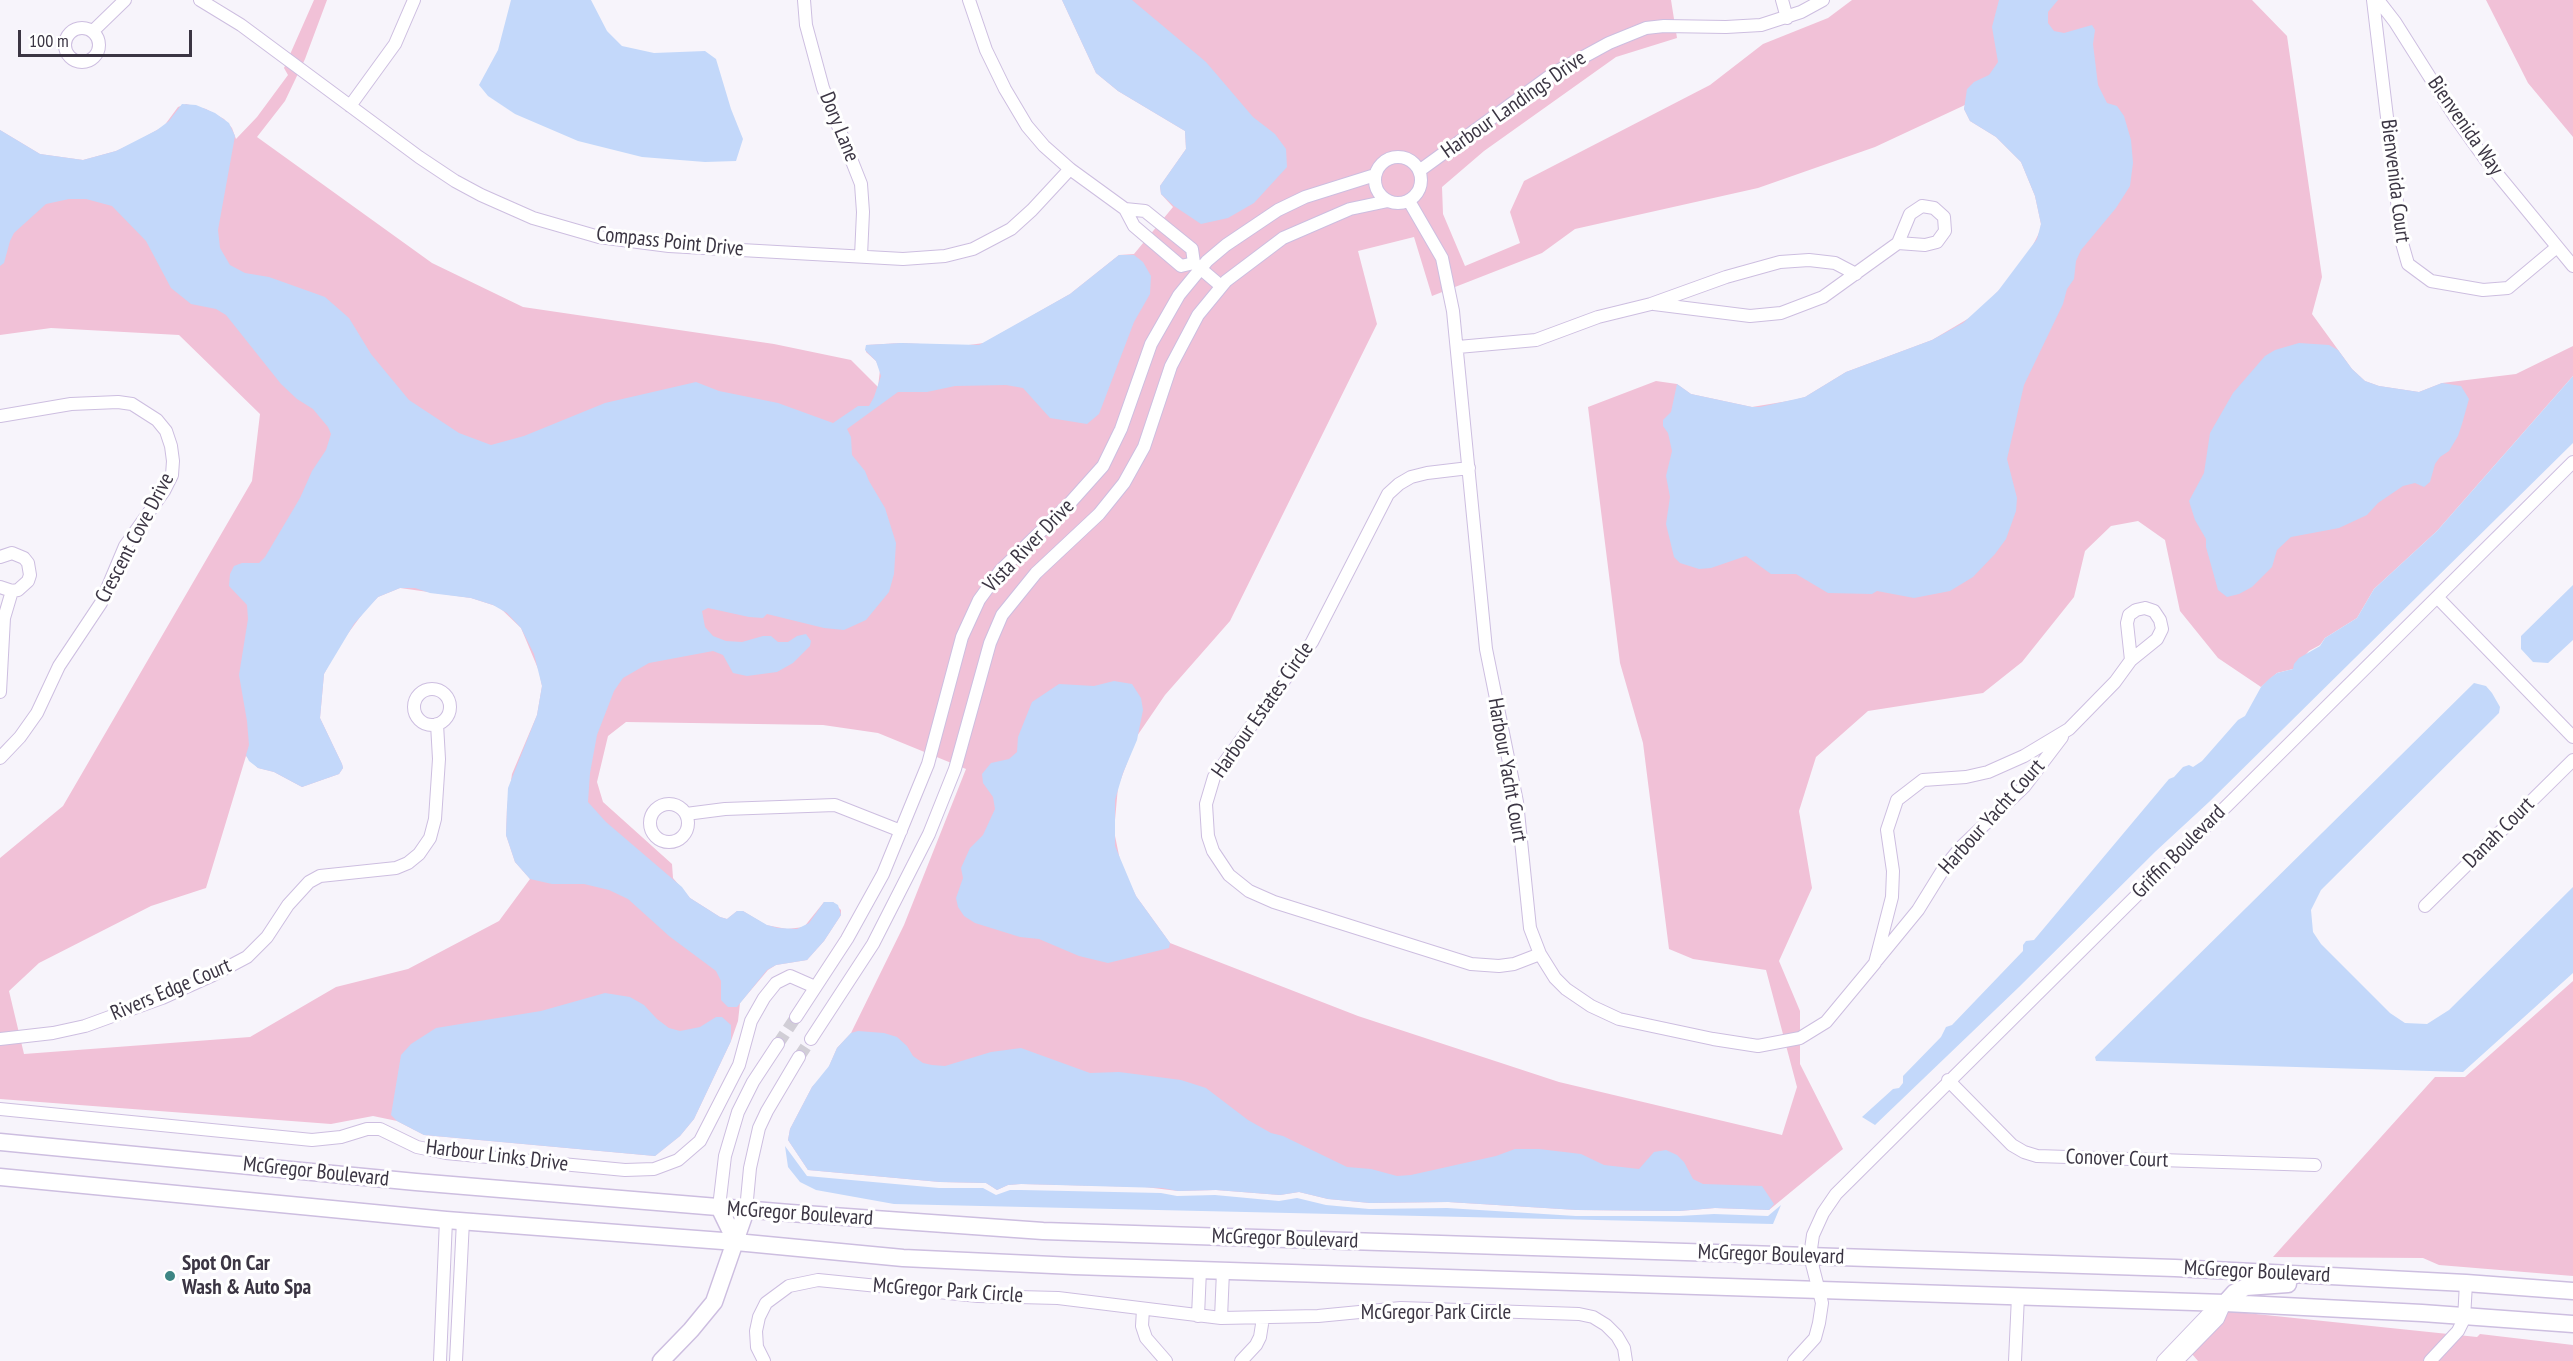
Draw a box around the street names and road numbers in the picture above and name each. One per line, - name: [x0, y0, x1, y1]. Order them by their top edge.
- street label: Harbour Landings Drive: [1437, 46, 1591, 164]
- street label: Bienvenida Way: [2422, 72, 2508, 180]
- street label: Dory Lane: [814, 88, 864, 166]
- street label: Bienvenida Court: [2375, 118, 2415, 244]
- street label: Compass Point Drive: [595, 222, 745, 262]
- street label: Crescent Cove Drive: [90, 469, 180, 607]
- street label: Vista River Drive: [978, 494, 1080, 598]
- street label: Harbour Estates Circle: [1207, 637, 1319, 783]
- street label: Harbour Yacht Court: [1482, 696, 1532, 844]
- street label: Harbour Yacht Court: [1934, 754, 2050, 880]
- street label: Danah Court: [2458, 792, 2540, 874]
- street label: Griffin Boulevard: [2127, 800, 2231, 904]
- street label: Rivers Edge Court: [107, 953, 235, 1027]
- street label: Harbour Links Drive: [424, 1135, 570, 1177]
- street label: Conover Court: [2065, 1145, 2169, 1173]
- street label: McGregor Boulevard: [242, 1152, 390, 1192]
- street label: McGregor Boulevard: [726, 1196, 874, 1232]
- street label: McGregor Boulevard: [1211, 1224, 1359, 1254]
- street label: McGregor Boulevard: [1697, 1240, 1845, 1270]
- street label: McGregor Boulevard: [2183, 1256, 2331, 1288]
- street label: McGregor Park Circle: [872, 1273, 1024, 1309]
- street label: McGregor Park Circle: [1361, 1300, 1511, 1326]

